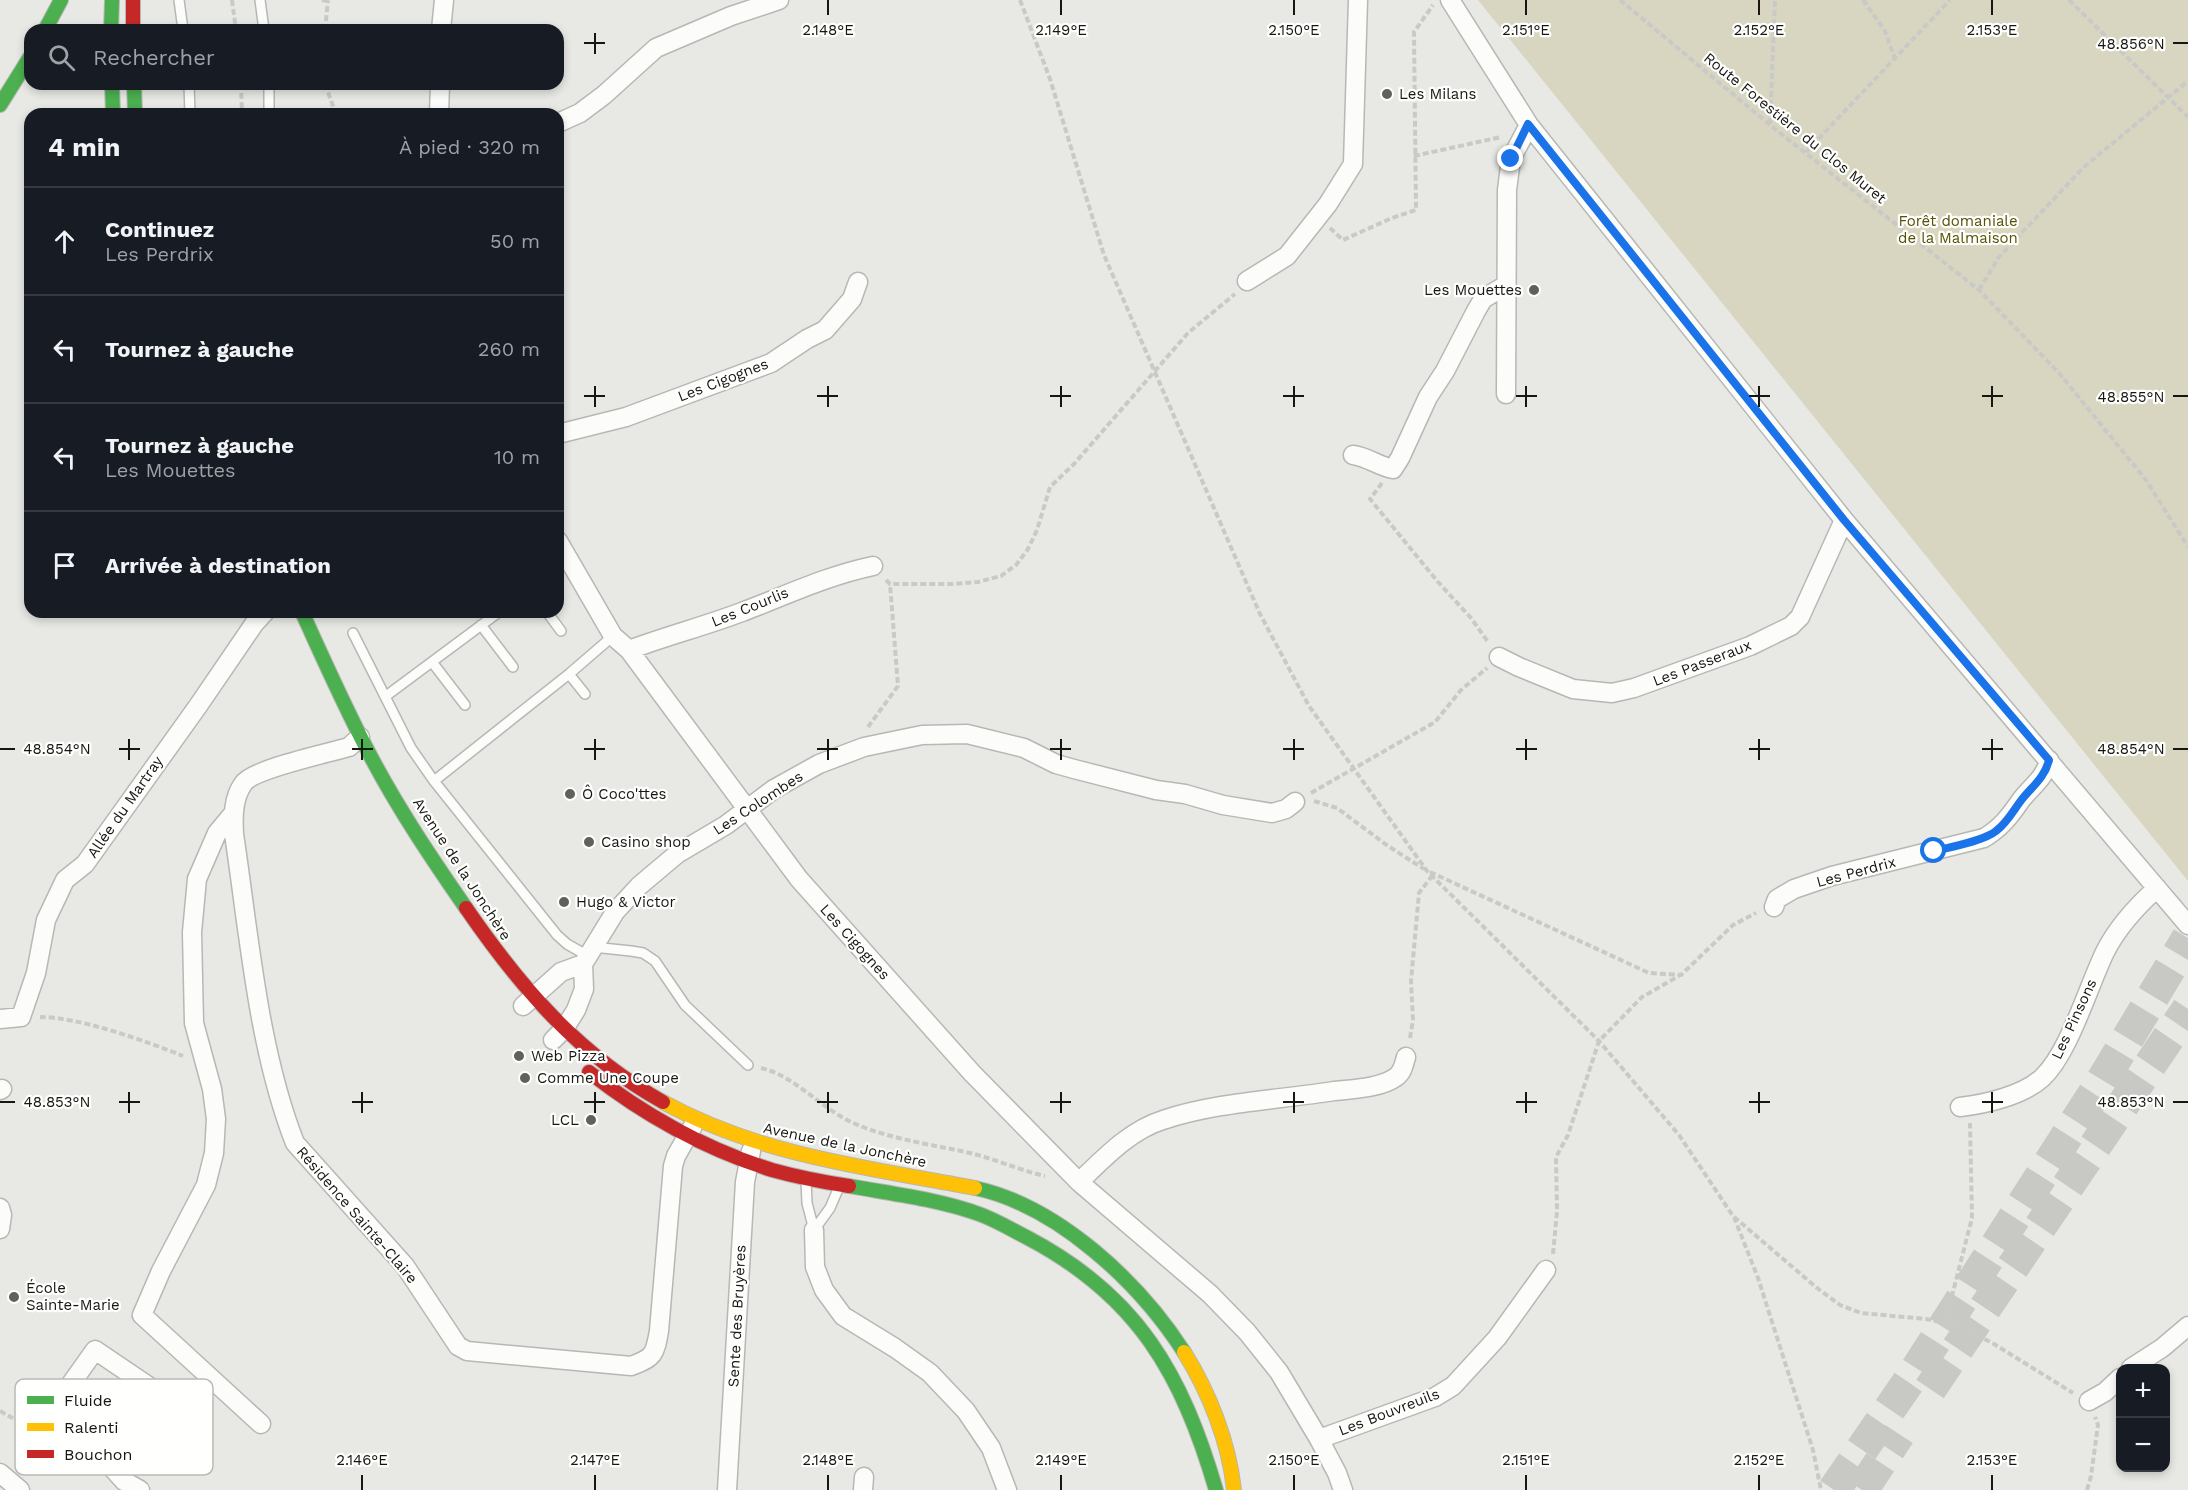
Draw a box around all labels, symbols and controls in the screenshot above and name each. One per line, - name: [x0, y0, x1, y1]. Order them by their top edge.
- text: 2.148°E: [802, 21, 854, 39]
- text: 2.149°E: [1035, 21, 1087, 39]
- text: 2.150°E: [1268, 21, 1320, 39]
- text: 2.151°E: [1502, 21, 1550, 39]
- text: 2.152°E: [1734, 21, 1784, 39]
- text: 2.153°E: [1967, 21, 2017, 39]
- search box: [24, 24, 564, 90]
- text: 48.856°N: [2097, 35, 2165, 53]
- icon: search: [45, 41, 78, 74]
- text: Rechercher: [93, 45, 215, 70]
- street label: Route Forestière du Clos Muret: [1700, 49, 1890, 208]
- place label: Les Milans: [1399, 85, 1477, 103]
- marker: Les Milans: [1380, 87, 1394, 101]
- text: 4 min: [48, 132, 120, 162]
- text: À pied · 320 m: [399, 135, 540, 159]
- route end: [1497, 145, 1523, 171]
- park label: Forêt domaniale de la Malmaison: [1898, 212, 2018, 247]
- text: Continuez: [105, 217, 214, 242]
- icon: ahead: [48, 225, 81, 258]
- text: 50 m: [490, 229, 540, 253]
- text: Les Perdrix: [105, 242, 214, 266]
- place label: Les Mouettes: [1424, 281, 1522, 299]
- marker: Les Mouettes: [1527, 283, 1541, 297]
- icon: left: [48, 333, 81, 366]
- text: Tournez à gauche: [105, 337, 294, 362]
- text: 260 m: [478, 337, 540, 361]
- street label: Les Cigognes: [675, 354, 771, 406]
- text: 48.855°N: [2097, 388, 2165, 406]
- text: Tournez à gauche: [105, 433, 294, 458]
- icon: left: [48, 441, 81, 474]
- text: 10 m: [494, 445, 540, 469]
- text: Les Mouettes: [105, 458, 236, 482]
- icon: arrive: [48, 549, 81, 582]
- text: Arrivée à destination: [105, 553, 331, 578]
- street label: Les Courlis: [709, 583, 791, 631]
- street label: Les Passeraux: [1650, 636, 1754, 690]
- text: 48.854°N: [23, 740, 91, 758]
- text: 48.854°N: [2097, 740, 2165, 758]
- street label: Allée du Martray: [83, 752, 167, 861]
- street label: Les Colombes: [710, 767, 806, 839]
- place label: Ô Coco'ttes: [582, 784, 667, 803]
- marker: Ô Coco'ttes: [563, 787, 577, 801]
- street label: Avenue de la Jonchère: [409, 794, 515, 944]
- place label: Casino shop: [601, 833, 691, 851]
- marker: Casino shop: [582, 835, 596, 849]
- route start: [1920, 837, 1946, 863]
- street label: Les Perdrix: [1814, 853, 1898, 891]
- place label: Hugo & Victor: [576, 893, 676, 911]
- marker: Hugo & Victor: [557, 895, 571, 909]
- street label: Les Cigognes: [816, 900, 894, 984]
- street label: Les Pinsons: [2047, 976, 2101, 1062]
- place label: Web Pizza: [531, 1047, 606, 1065]
- marker: Web Pizza: [512, 1049, 526, 1063]
- place label: Comme Une Coupe: [537, 1069, 679, 1087]
- marker: Comme Une Coupe: [518, 1071, 532, 1085]
- text: 48.853°N: [23, 1093, 91, 1111]
- text: 48.853°N: [2097, 1093, 2165, 1111]
- place label: LCL: [551, 1111, 579, 1129]
- marker: LCL: [584, 1113, 598, 1127]
- street label: Avenue de la Jonchère: [762, 1119, 928, 1171]
- street label: Résidence Sainte-Claire: [293, 1143, 421, 1287]
- street label: Sente des Bruyères: [724, 1244, 750, 1388]
- place label: École Sainte-Marie: [26, 1279, 120, 1314]
- marker: École Sainte-Marie: [7, 1290, 21, 1304]
- map controls: [2116, 1364, 2170, 1472]
- button: +: [2116, 1364, 2170, 1418]
- legend: [15, 1379, 213, 1475]
- street label: Les Bouvreuils: [1336, 1384, 1442, 1439]
- text: Fluide: [64, 1391, 112, 1410]
- text: Ralenti: [64, 1418, 119, 1437]
- button: −: [2116, 1418, 2170, 1472]
- text: Bouchon: [64, 1445, 132, 1464]
- text: 2.146°E: [336, 1451, 388, 1469]
- text: 2.147°E: [570, 1451, 620, 1469]
- text: 2.148°E: [802, 1451, 854, 1469]
- text: 2.149°E: [1035, 1451, 1087, 1469]
- text: 2.150°E: [1268, 1451, 1320, 1469]
- text: 2.151°E: [1502, 1451, 1550, 1469]
- text: 2.152°E: [1734, 1451, 1784, 1469]
- text: 2.153°E: [1967, 1451, 2017, 1469]

